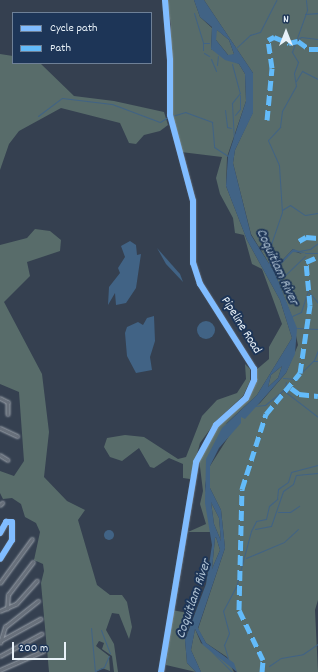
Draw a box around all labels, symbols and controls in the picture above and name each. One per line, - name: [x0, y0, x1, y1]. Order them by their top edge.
- legend: [12, 12, 152, 64]
- north arrow: [266, 12, 306, 52]
- text: N: [283, 12, 289, 28]
- text: Cycle path: [50, 20, 98, 37]
- text: Path: [50, 40, 71, 57]
- water label: Coquitlam River: [252, 226, 302, 308]
- street label: Pipeline Road: [216, 295, 264, 357]
- water label: Coquitlam River: [173, 557, 215, 641]
- scale bar: [14, 634, 68, 660]
- text: 200 m: [19, 640, 48, 657]

